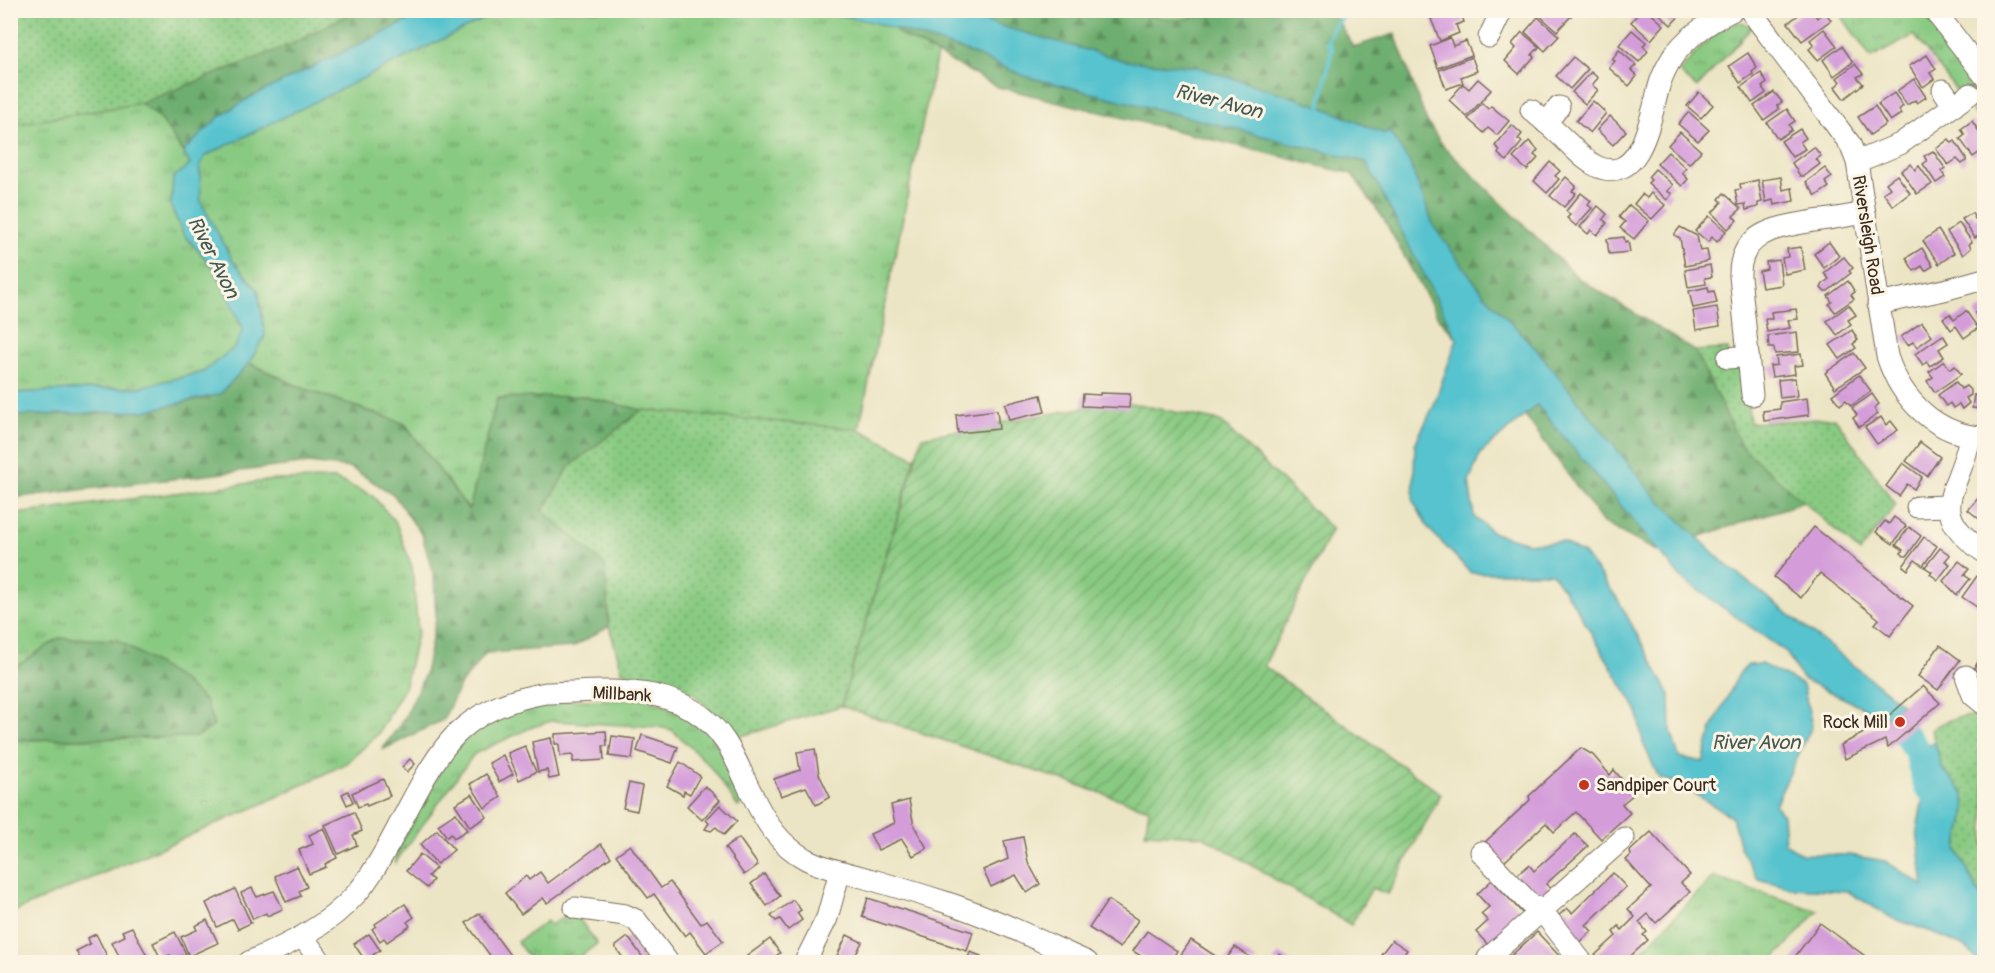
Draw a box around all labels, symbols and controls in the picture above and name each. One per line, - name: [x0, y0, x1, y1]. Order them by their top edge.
- water label: River Avon: [1173, 79, 1267, 125]
- street label: Riversleigh Road: [1847, 174, 1888, 297]
- water label: River Avon: [182, 212, 246, 304]
- street label: Millbank: [592, 681, 653, 708]
- place label: Rock Mill: [1823, 711, 1888, 734]
- marker: Rock Mill: [1893, 715, 1907, 729]
- water label: River Avon: [1712, 730, 1802, 755]
- place label: Sandpiper Court: [1596, 774, 1717, 797]
- marker: Sandpiper Court: [1577, 778, 1591, 792]

